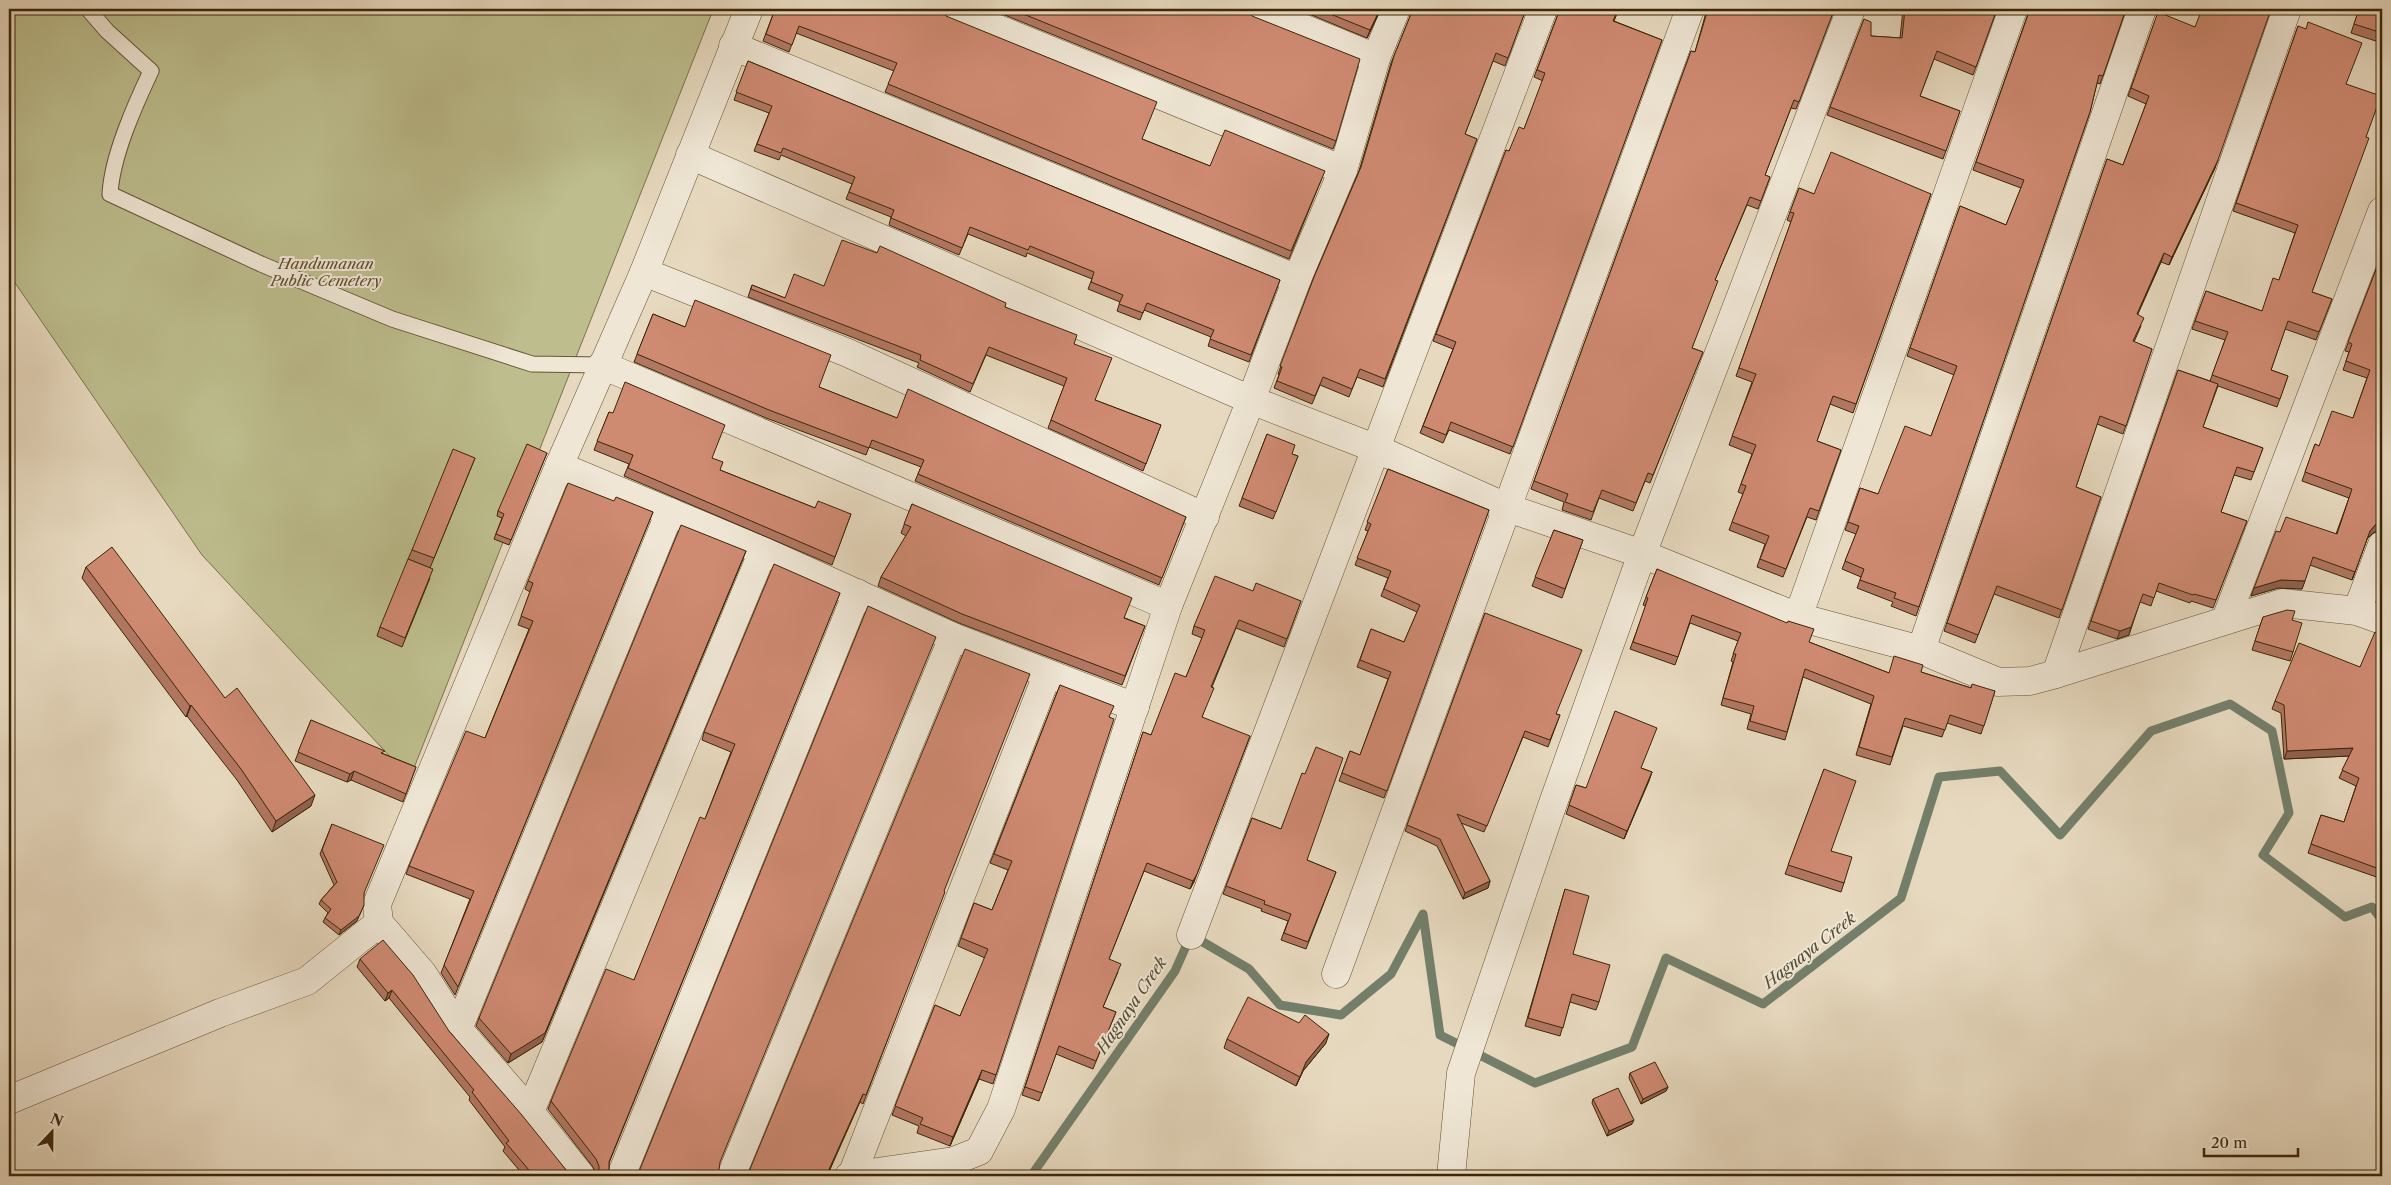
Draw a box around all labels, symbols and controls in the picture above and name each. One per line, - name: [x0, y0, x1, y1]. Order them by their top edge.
- park label: Handumanan Public Cemetery: [269, 254, 382, 290]
- water label: Hagnaya Creek: [1757, 907, 1860, 994]
- water label: Hagnaya Creek: [1090, 952, 1171, 1059]
- north arrow: [28, 1108, 78, 1158]
- text: N: [48, 1109, 66, 1131]
- scale bar: [2204, 1125, 2297, 1157]
- text: 20 m: [2211, 1133, 2247, 1152]

